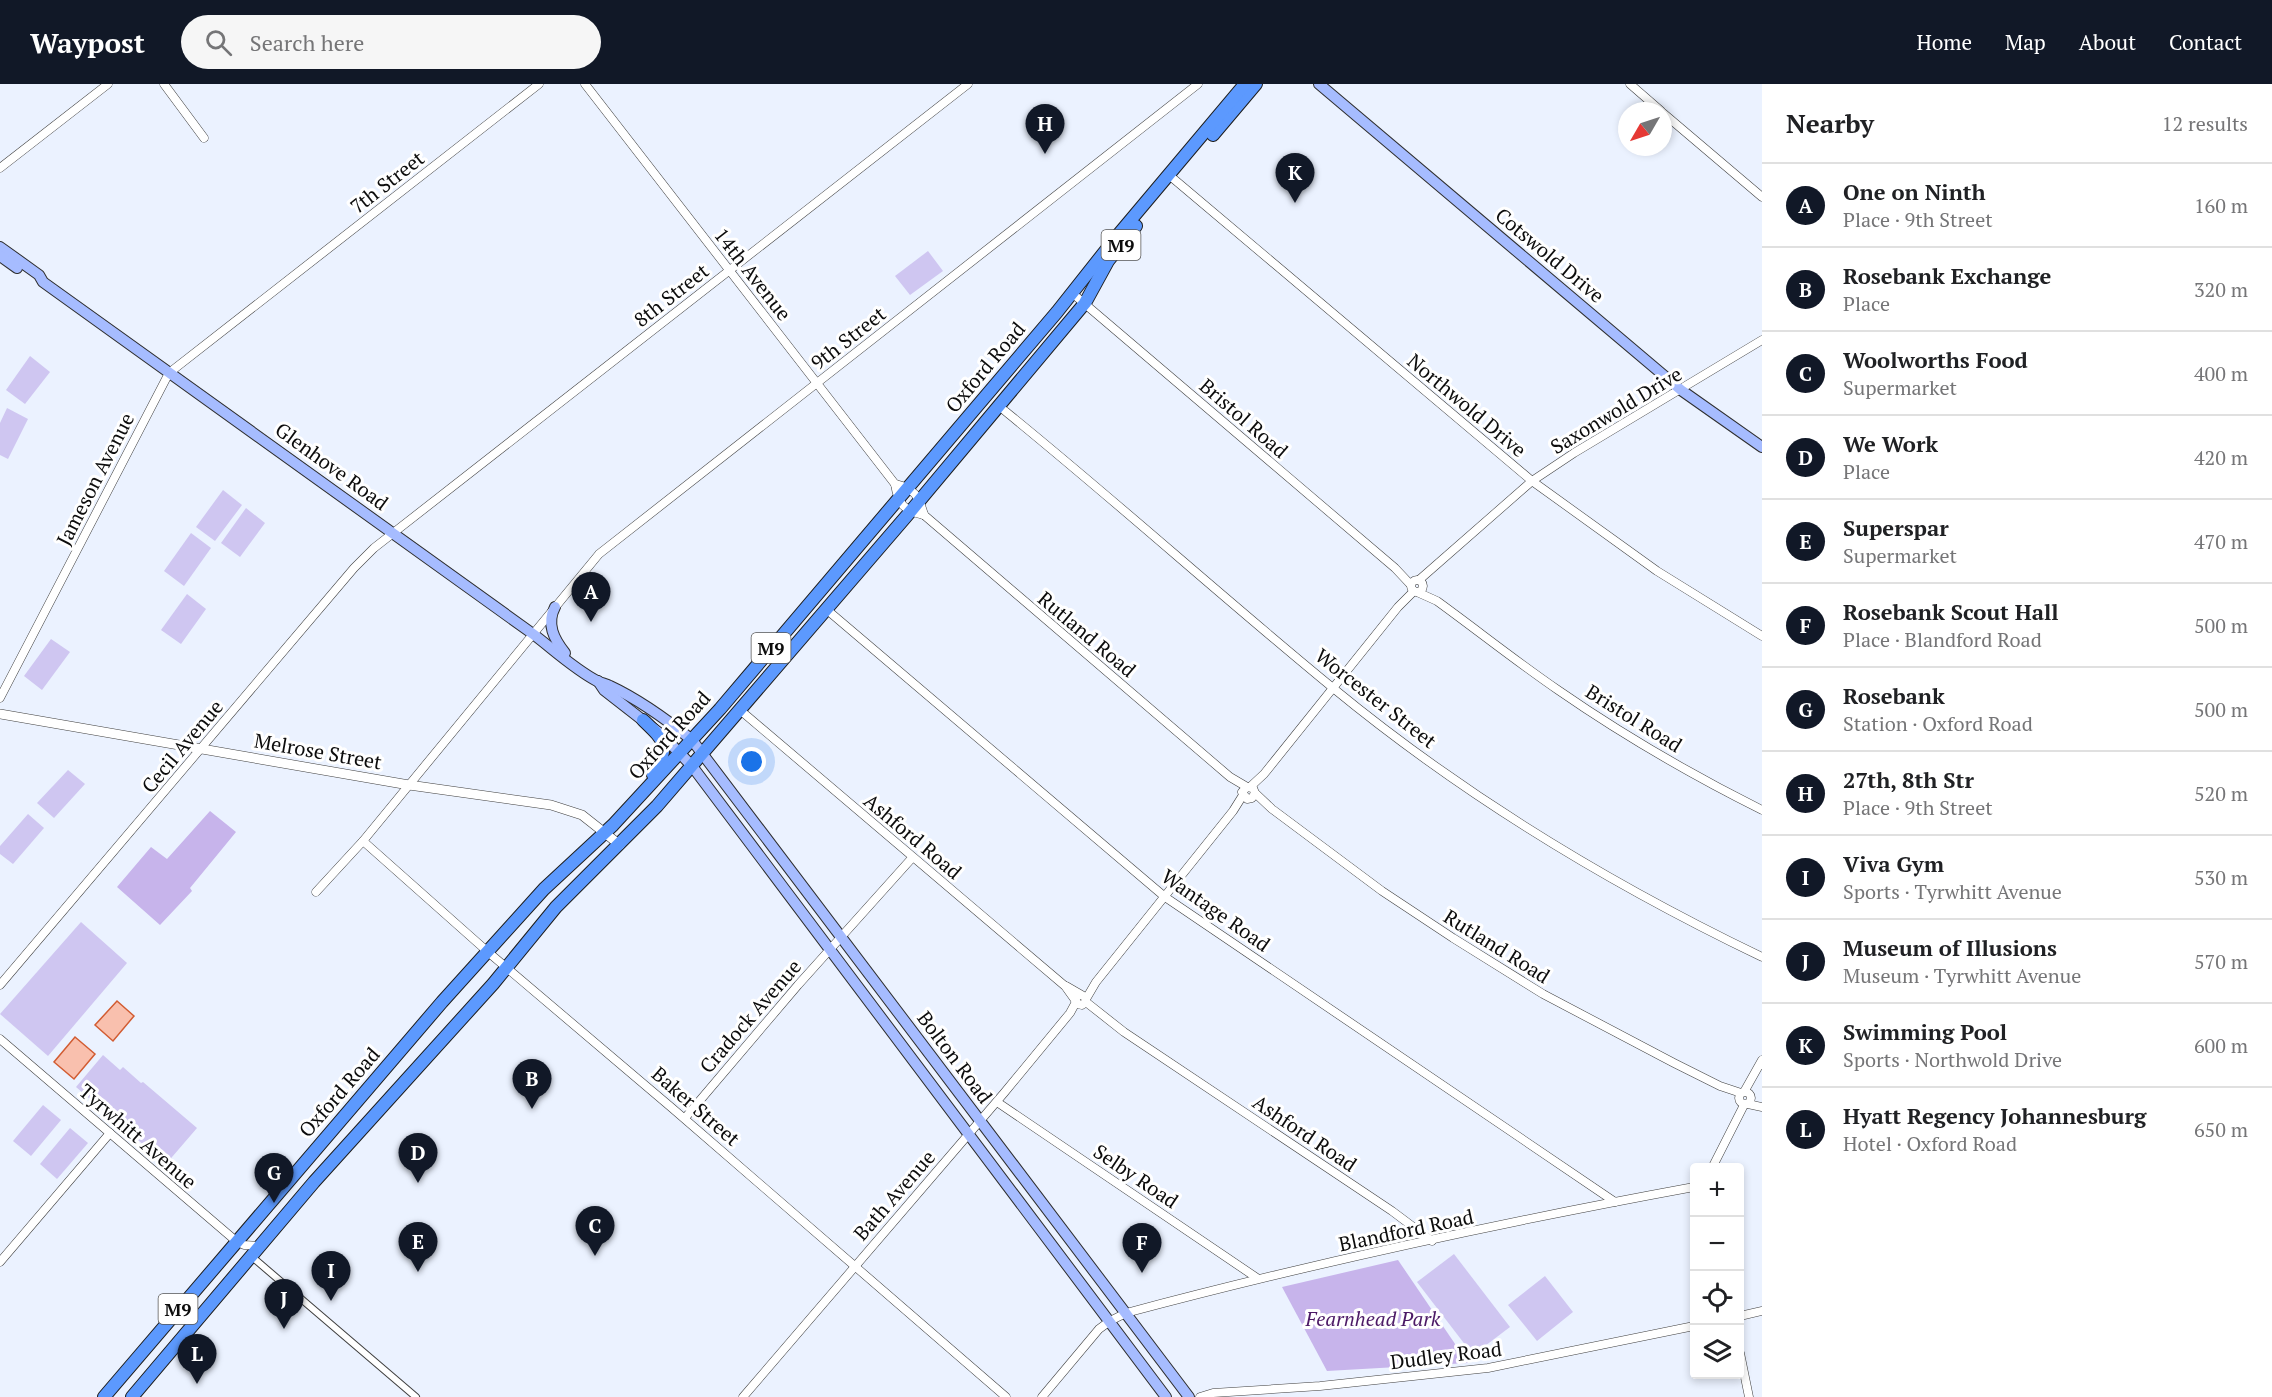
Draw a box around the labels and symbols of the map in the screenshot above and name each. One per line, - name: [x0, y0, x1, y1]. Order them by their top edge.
- north arrow: [1618, 102, 1672, 156]
- pin: H: [1026, 104, 1064, 154]
- street label: 7th Street: [344, 144, 430, 219]
- pin: K: [1276, 154, 1314, 203]
- street label: Cotswold Drive: [1490, 201, 1610, 309]
- street label: 14th Avenue: [708, 222, 798, 326]
- road number: M9: [1102, 230, 1140, 260]
- street label: 8th Street: [628, 257, 714, 333]
- street label: 9th Street: [805, 300, 891, 376]
- street label: Oxford Road: [939, 316, 1031, 418]
- street label: Northwold Drive: [1402, 347, 1532, 463]
- street label: Saxonwold Drive: [1545, 360, 1687, 460]
- street label: Bristol Road: [1194, 372, 1294, 464]
- street label: Jameson Avenue: [50, 408, 140, 550]
- street label: Glenhove Road: [270, 416, 394, 516]
- pin: A: [572, 572, 610, 622]
- street label: Rutland Road: [1032, 585, 1142, 683]
- road number: M9: [752, 633, 790, 663]
- street label: Worcester Street: [1310, 642, 1443, 754]
- street label: Bristol Road: [1581, 678, 1687, 758]
- street label: Oxford Road: [622, 685, 716, 785]
- street label: Cecil Avenue: [135, 694, 229, 798]
- street label: Melrose Street: [252, 726, 384, 776]
- your location: [737, 747, 766, 776]
- street label: Ashford Road: [858, 787, 968, 885]
- street label: Wantage Road: [1156, 863, 1276, 957]
- street label: Rutland Road: [1439, 903, 1555, 989]
- street label: Cradock Avenue: [693, 953, 807, 1079]
- street label: Bolton Road: [911, 1005, 999, 1109]
- street label: Oxford Road: [293, 1041, 385, 1143]
- pin: B: [512, 1060, 552, 1109]
- street label: Baker Street: [646, 1060, 746, 1152]
- street label: Tyrwhitt Avenue: [73, 1077, 203, 1195]
- street label: Ashford Road: [1248, 1088, 1362, 1178]
- pin: D: [398, 1134, 438, 1183]
- street label: Selby Road: [1088, 1138, 1184, 1214]
- street label: Bath Avenue: [847, 1144, 941, 1246]
- pin: G: [254, 1154, 294, 1203]
- street label: Blandford Road: [1336, 1203, 1476, 1257]
- pin: C: [576, 1206, 614, 1256]
- pin: E: [398, 1222, 438, 1272]
- pin: F: [1122, 1224, 1162, 1273]
- pin: I: [312, 1252, 350, 1301]
- pin: J: [264, 1280, 304, 1329]
- road number: M9: [158, 1294, 198, 1324]
- park label: Fearnhead Park: [1305, 1305, 1441, 1332]
- pin: L: [178, 1334, 216, 1384]
- street label: Dudley Road: [1389, 1335, 1503, 1375]

